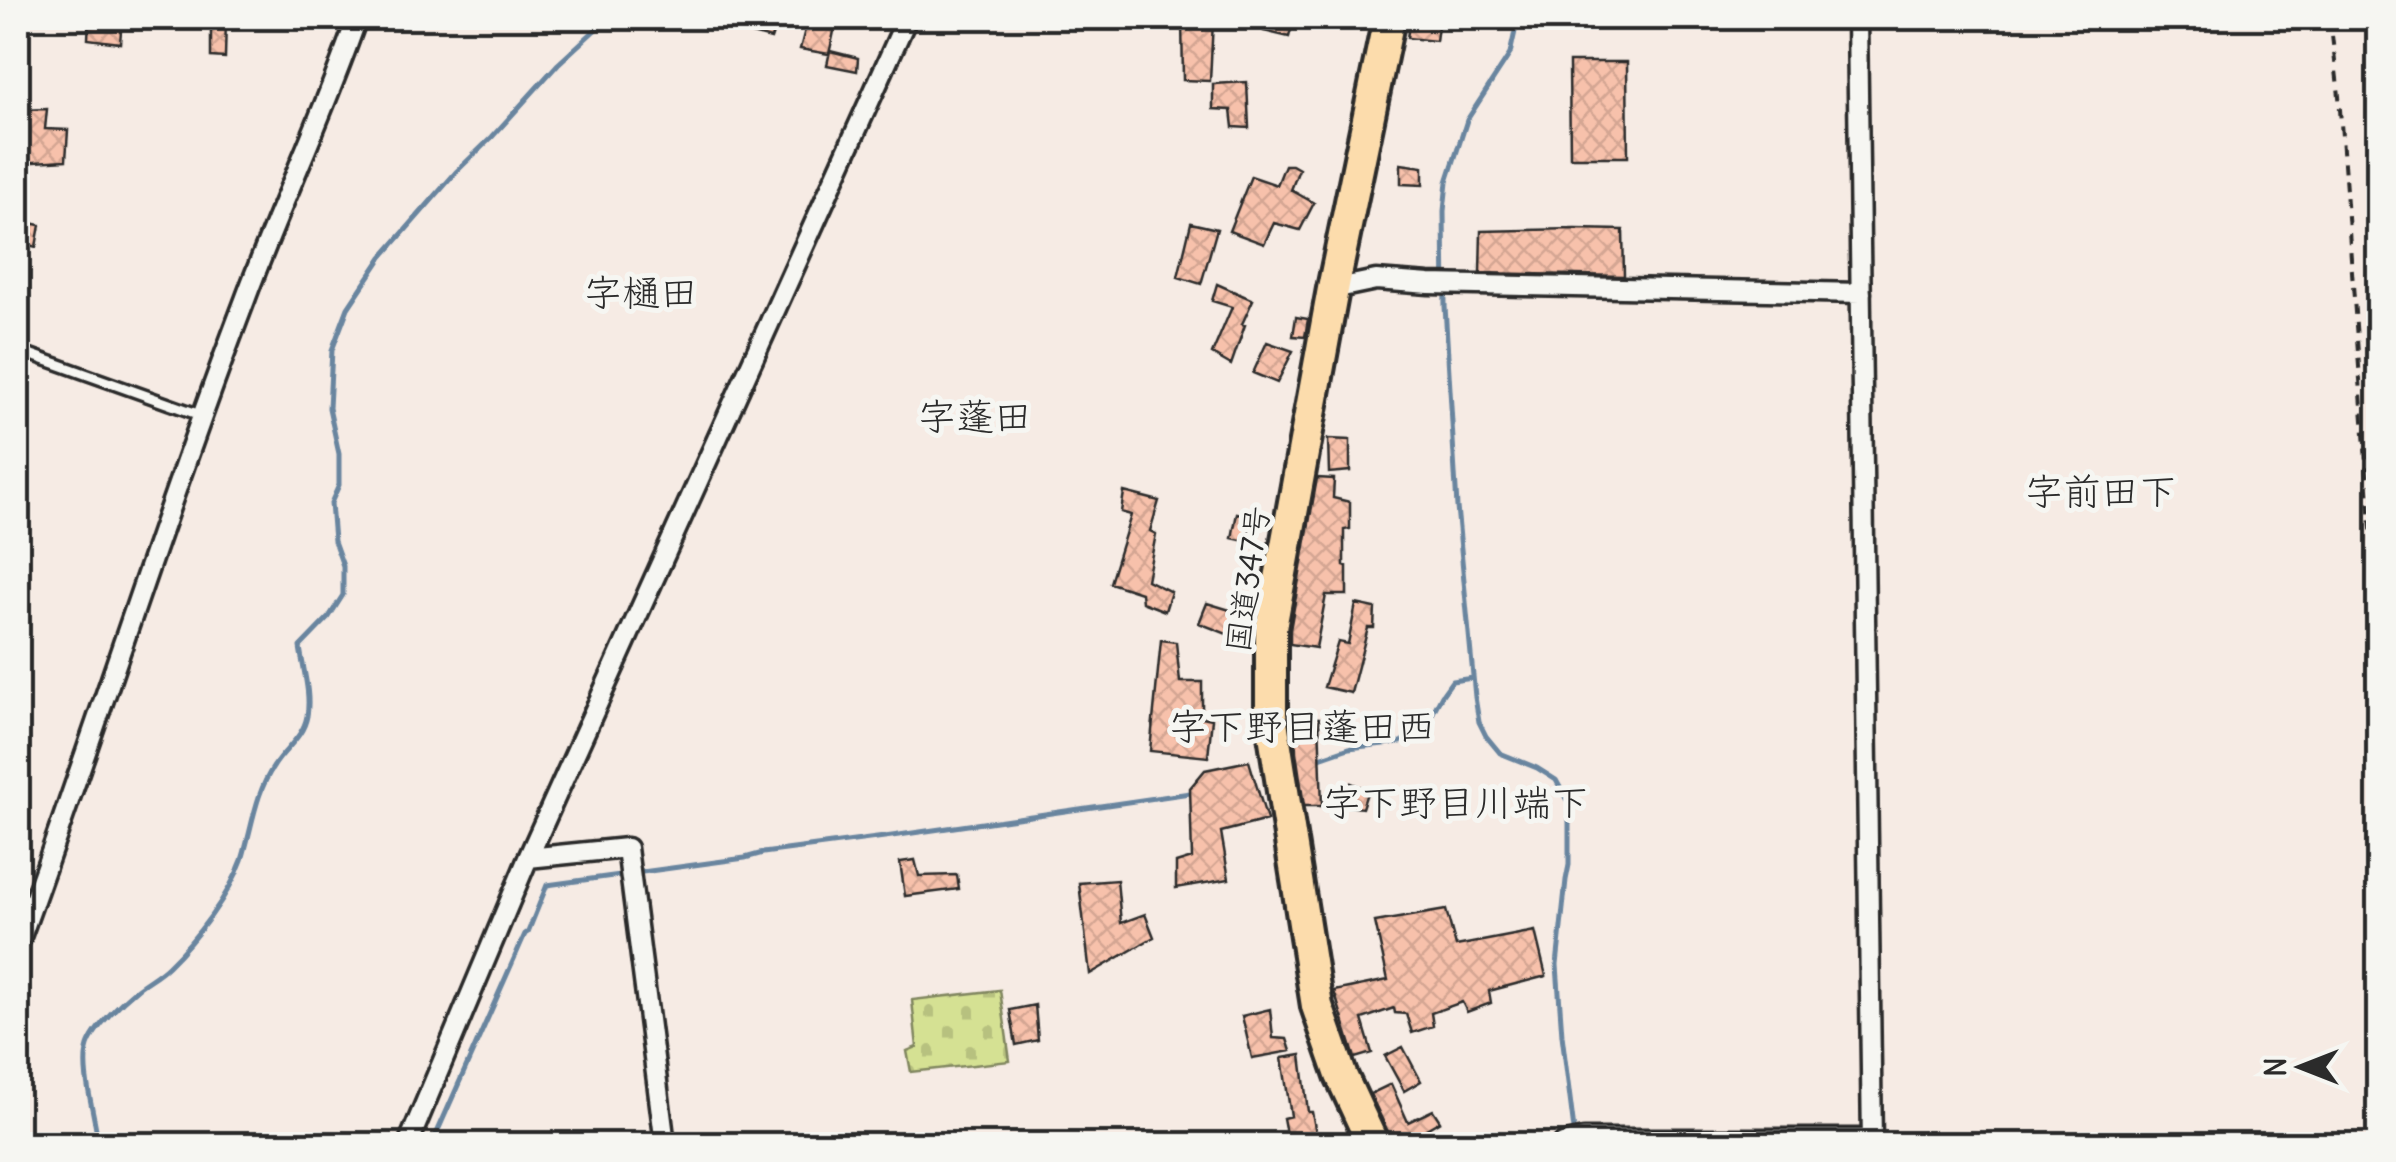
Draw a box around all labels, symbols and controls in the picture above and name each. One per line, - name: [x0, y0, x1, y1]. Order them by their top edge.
- district label: 字樋田: [584, 269, 698, 316]
- district label: 字蓬田: [918, 393, 1032, 440]
- district label: 字前田下: [2025, 468, 2177, 515]
- street label: 国道347号: [1217, 503, 1278, 655]
- district label: 字下野目蓬田西: [1169, 703, 1435, 750]
- district label: 字下野目川端下: [1323, 779, 1589, 826]
- north arrow: [2251, 1017, 2351, 1117]
- text: N: [2258, 1057, 2294, 1077]

